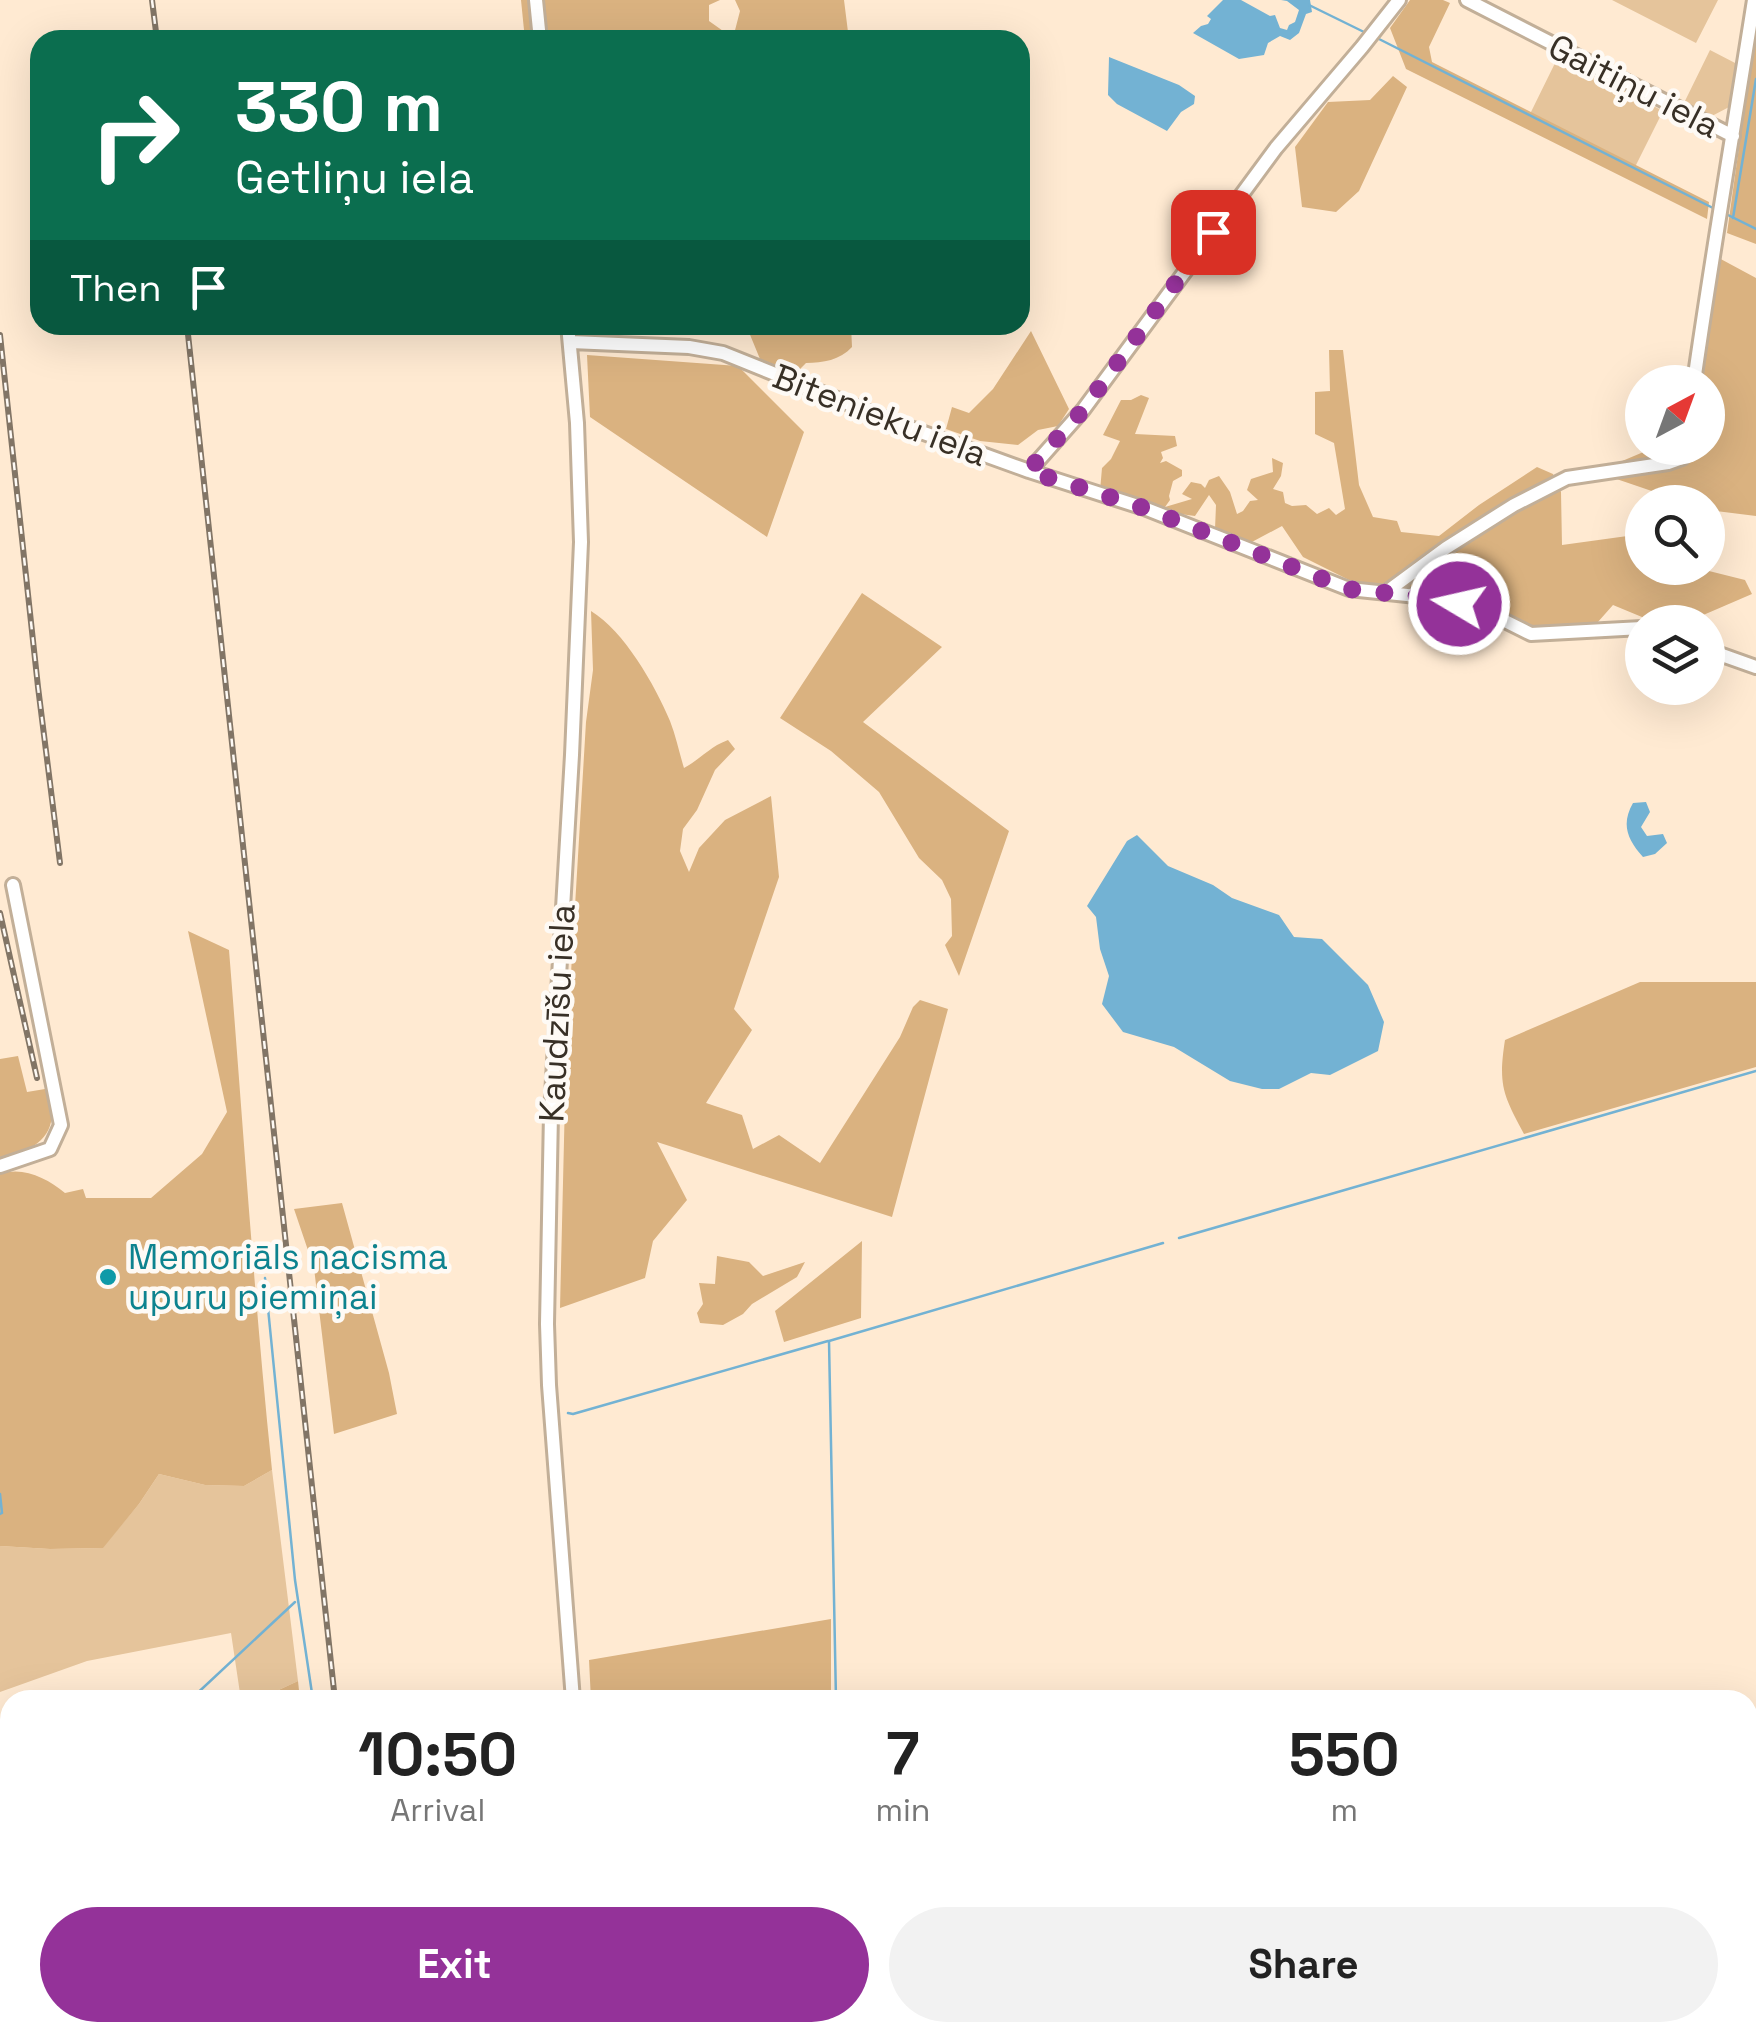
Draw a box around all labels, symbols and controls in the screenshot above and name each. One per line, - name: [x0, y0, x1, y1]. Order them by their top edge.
- street label: Gaitiņu iela: [1541, 24, 1727, 148]
- text: 330 m: [235, 62, 443, 151]
- icon: right: [70, 70, 200, 200]
- text: Getliņu iela: [235, 149, 474, 206]
- pin: [1171, 190, 1256, 275]
- icon: arrive: [1186, 205, 1241, 260]
- icon: arrive: [181, 260, 236, 315]
- text: Then: [70, 264, 161, 312]
- street label: Bitenieku iela: [767, 354, 993, 476]
- north arrow: [1625, 365, 1725, 465]
- map controls: [1625, 365, 1725, 705]
- button: search: [1625, 485, 1725, 585]
- position arrow: [1407, 552, 1511, 656]
- button: layers: [1625, 605, 1725, 705]
- street label: Kaudzīšu iela: [529, 903, 585, 1123]
- place label: Memoriāls nacisma upuru piemiņai: [128, 1235, 448, 1319]
- marker: Memoriāls nacisma upuru piemiņai: [97, 1266, 119, 1288]
- text: 10:50: [358, 1716, 517, 1793]
- text: 7: [886, 1716, 920, 1793]
- text: 550: [1289, 1716, 1400, 1793]
- text: Arrival: [390, 1790, 485, 1830]
- text: min: [875, 1790, 930, 1830]
- text: m: [1330, 1790, 1358, 1830]
- button: Exit: [40, 1907, 869, 2022]
- button: Share: [889, 1907, 1718, 2022]

